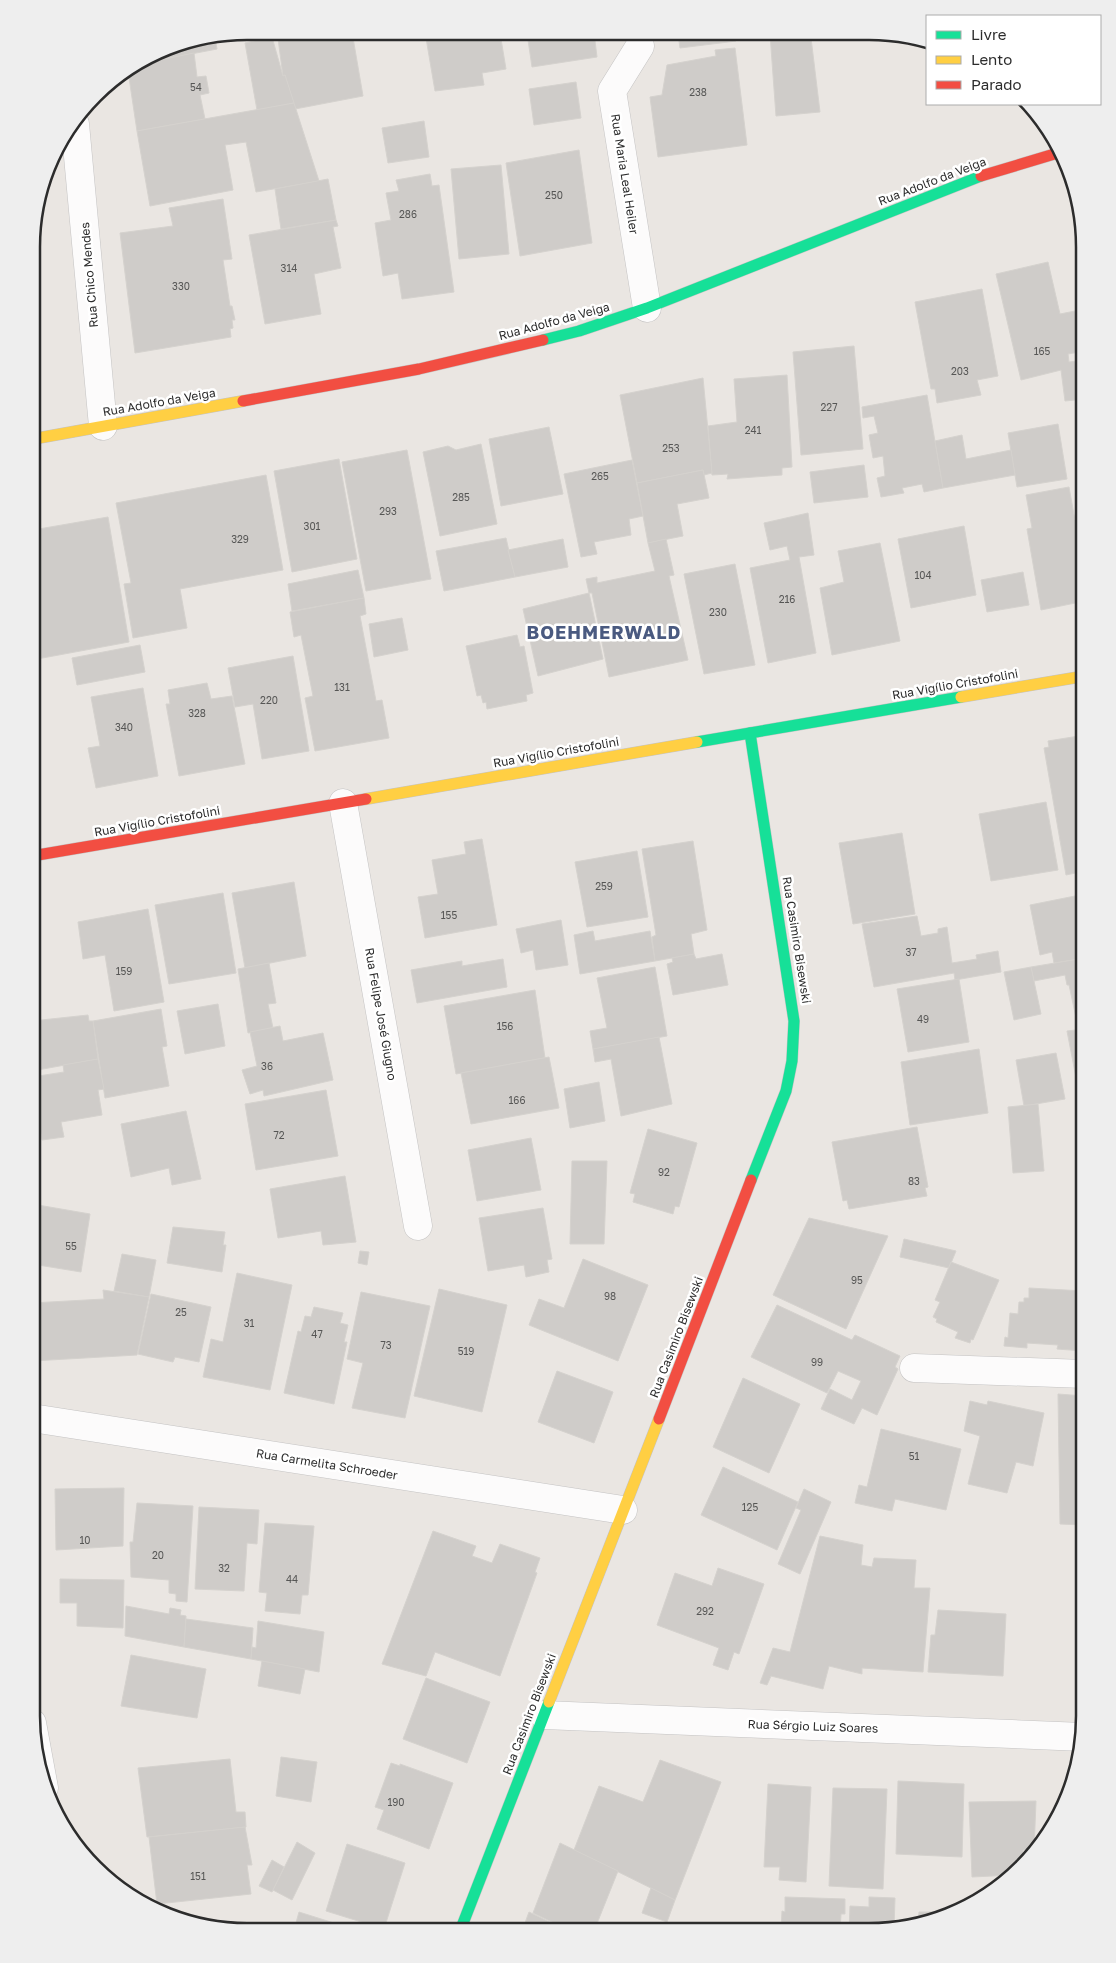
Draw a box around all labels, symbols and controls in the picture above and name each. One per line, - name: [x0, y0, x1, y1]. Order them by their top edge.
- legend: [926, 15, 1101, 105]
- text: Livre: [971, 25, 1007, 43]
- text: Lento: [971, 50, 1012, 68]
- text: Parado: [971, 75, 1022, 93]
- house number: 54: [190, 81, 202, 93]
- house number: 238: [689, 86, 707, 98]
- street label: Rua Maria Leal Heiler: [608, 113, 642, 236]
- street label: Rua Adolfo da Veiga: [876, 154, 988, 208]
- house number: 250: [545, 189, 563, 201]
- house number: 286: [399, 208, 417, 220]
- street label: Rua Chico Mendes: [77, 222, 101, 328]
- house number: 314: [281, 262, 297, 274]
- house number: 330: [172, 280, 190, 292]
- street label: Rua Adolfo da Veiga: [497, 299, 611, 343]
- house number: 165: [1034, 345, 1051, 357]
- house number: 203: [951, 365, 969, 377]
- street label: Rua Adolfo da Veiga: [101, 385, 217, 419]
- house number: 227: [821, 401, 837, 413]
- house number: 241: [745, 424, 762, 436]
- house number: 253: [662, 442, 680, 454]
- house number: 265: [591, 470, 609, 482]
- house number: 285: [452, 491, 470, 503]
- house number: 293: [379, 505, 397, 517]
- house number: 301: [304, 520, 321, 532]
- house number: 329: [231, 533, 249, 545]
- house number: 104: [914, 569, 932, 581]
- house number: 216: [779, 593, 795, 605]
- house number: 230: [709, 606, 727, 618]
- district label: BOEHMERWALD: [527, 621, 681, 643]
- street label: Rua Vigílio Cristofolini: [891, 666, 1019, 702]
- house number: 131: [334, 681, 350, 693]
- house number: 220: [260, 694, 278, 706]
- house number: 328: [188, 707, 206, 719]
- house number: 340: [115, 721, 133, 733]
- street label: Rua Vigílio Cristofolini: [492, 734, 620, 770]
- street label: Rua Vigílio Cristofolini: [93, 803, 221, 839]
- street label: Rua Casimiro Bisewski: [780, 875, 814, 1005]
- house number: 259: [595, 880, 613, 892]
- house number: 155: [441, 909, 457, 921]
- house number: 37: [905, 946, 917, 958]
- street label: Rua Felipe José Giugno: [362, 947, 400, 1081]
- house number: 159: [116, 965, 132, 977]
- house number: 49: [917, 1013, 929, 1025]
- house number: 156: [497, 1020, 513, 1032]
- house number: 36: [261, 1060, 273, 1072]
- house number: 166: [509, 1094, 525, 1106]
- house number: 72: [273, 1129, 285, 1141]
- house number: 92: [658, 1166, 670, 1178]
- house number: 83: [908, 1175, 920, 1187]
- house number: 55: [65, 1240, 77, 1252]
- street label: Rua Casimiro Bisewski: [646, 1274, 706, 1400]
- house number: 95: [851, 1274, 863, 1286]
- house number: 98: [604, 1290, 616, 1302]
- house number: 25: [175, 1306, 187, 1318]
- house number: 31: [244, 1317, 254, 1329]
- house number: 47: [311, 1328, 323, 1340]
- house number: 73: [380, 1339, 392, 1351]
- house number: 519: [458, 1345, 474, 1357]
- house number: 99: [811, 1356, 823, 1368]
- street label: Rua Carmelita Schroeder: [255, 1445, 399, 1483]
- house number: 51: [909, 1450, 919, 1462]
- house number: 125: [742, 1501, 758, 1513]
- house number: 10: [79, 1534, 91, 1546]
- house number: 20: [152, 1549, 164, 1561]
- house number: 32: [218, 1562, 230, 1574]
- house number: 44: [286, 1573, 298, 1585]
- house number: 292: [696, 1605, 714, 1617]
- street label: Rua Casimiro Bisewski: [499, 1651, 559, 1777]
- street label: Rua Sérgio Luiz Soares: [747, 1716, 879, 1736]
- house number: 190: [387, 1796, 405, 1808]
- house number: 151: [190, 1870, 206, 1882]

